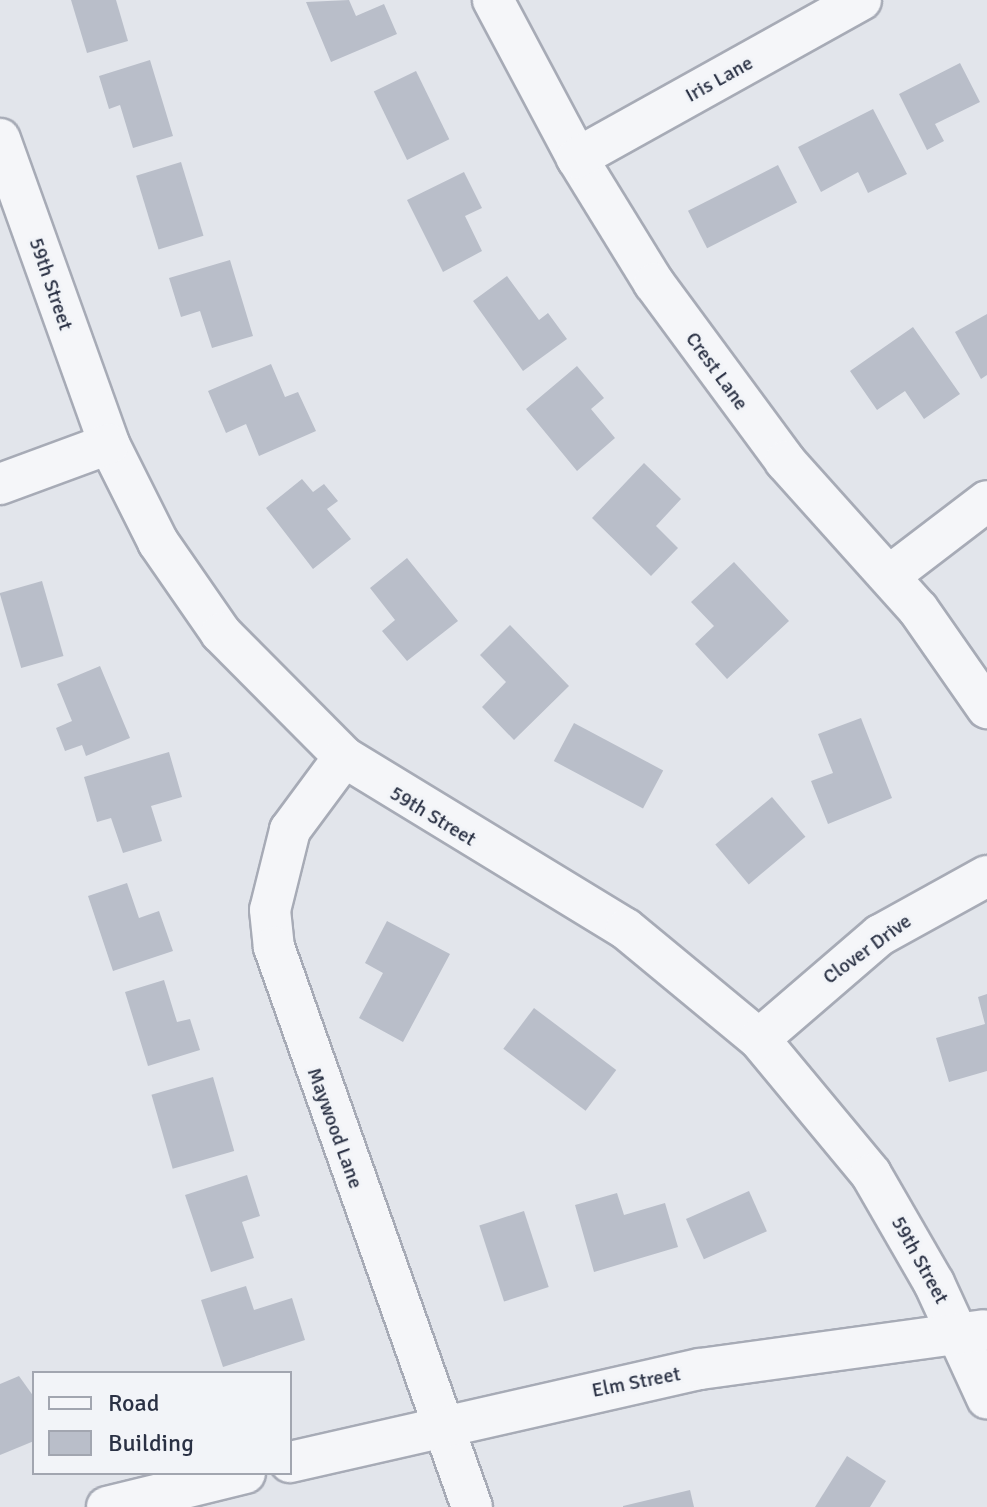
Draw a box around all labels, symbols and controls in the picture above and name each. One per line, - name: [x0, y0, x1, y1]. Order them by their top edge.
- street label: Iris Lane: [681, 51, 757, 107]
- street label: 59th Street: [24, 235, 78, 333]
- street label: Crest Lane: [681, 327, 753, 415]
- street label: 59th Street: [386, 781, 480, 851]
- street label: Clover Drive: [818, 909, 916, 989]
- street label: Maywood Lane: [302, 1064, 368, 1192]
- street label: 59th Street: [886, 1212, 954, 1308]
- street label: Elm Street: [590, 1362, 682, 1402]
- legend: [32, 1371, 292, 1475]
- text: Road: [108, 1388, 159, 1418]
- text: Building: [108, 1428, 194, 1458]

